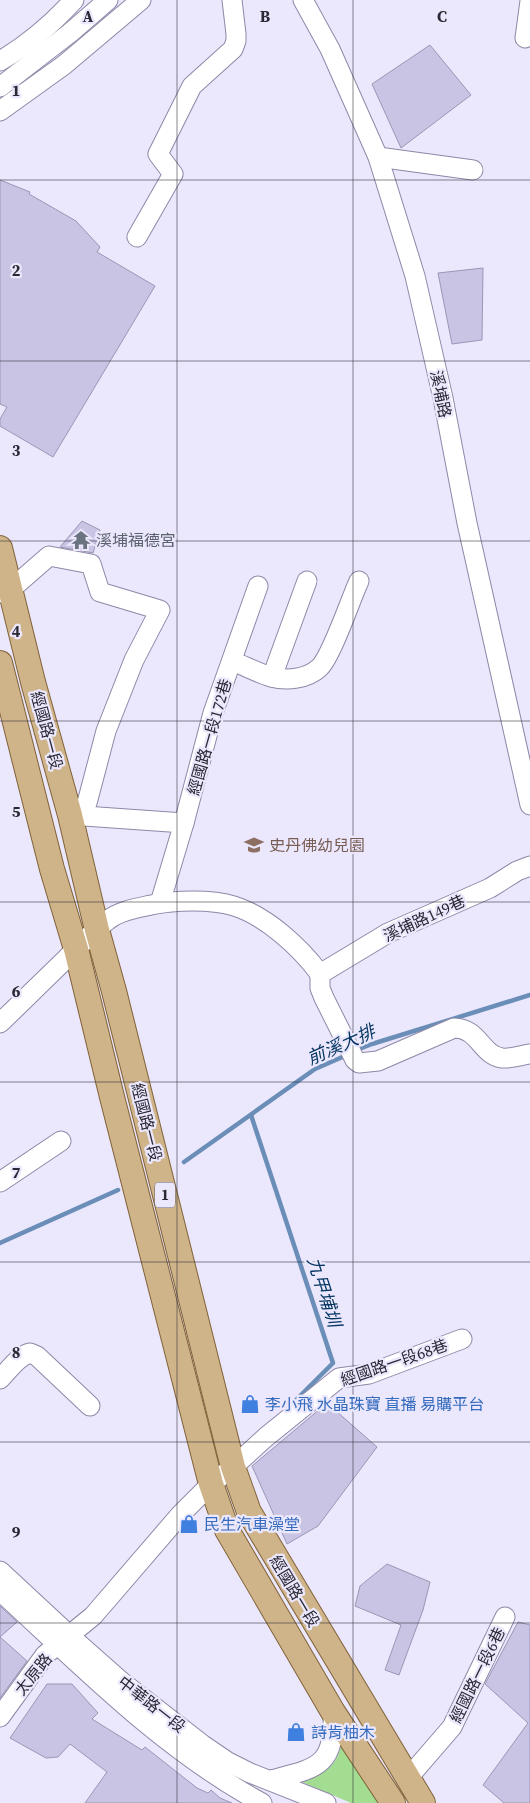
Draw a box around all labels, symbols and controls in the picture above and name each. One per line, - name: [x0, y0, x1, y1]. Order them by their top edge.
- text: A: [83, 5, 94, 27]
- text: B: [260, 5, 271, 27]
- text: C: [437, 5, 447, 27]
- text: 1: [12, 79, 20, 101]
- text: 2: [12, 259, 21, 281]
- street label: 溪埔路: [425, 368, 457, 420]
- text: 3: [12, 439, 21, 461]
- temple icon: 溪埔福德宮: [70, 529, 92, 551]
- place label: 溪埔福德宮: [96, 529, 176, 551]
- text: 4: [12, 620, 21, 642]
- street label: 經國路一段172巷: [182, 676, 236, 798]
- street label: 經國路一段: [26, 689, 68, 771]
- text: 5: [12, 800, 21, 822]
- school or university icon: 史丹佛幼兒園: [243, 834, 265, 856]
- place label: 史丹佛幼兒園: [269, 834, 365, 856]
- street label: 溪埔路149巷: [379, 889, 469, 947]
- text: 6: [12, 980, 21, 1002]
- water label: 前溪大排: [303, 1018, 381, 1071]
- street label: 經國路一段: [127, 1081, 167, 1163]
- text: 7: [12, 1161, 21, 1183]
- road number: 1: [155, 1182, 175, 1208]
- water label: 九甲埔圳: [301, 1254, 348, 1333]
- street label: 經國路一段68巷: [337, 1333, 451, 1391]
- text: 8: [12, 1341, 20, 1363]
- shop icon: 李小飛 水晶珠寶 直播 易購平台: [239, 1393, 261, 1415]
- place label: 李小飛 水晶珠寶 直播 易購平台: [265, 1393, 484, 1415]
- shop icon: 民生汽車澡堂: [178, 1513, 200, 1535]
- place label: 民生汽車澡堂: [204, 1513, 300, 1535]
- text: 9: [12, 1521, 21, 1543]
- street label: 經國路一段: [265, 1551, 325, 1631]
- street label: 經國路一段6巷: [444, 1623, 510, 1727]
- street label: 太原路: [9, 1648, 57, 1700]
- street label: 中華路一段: [114, 1671, 190, 1737]
- shop icon: 詩肯柚木: [285, 1721, 307, 1743]
- place label: 詩肯柚木: [311, 1721, 375, 1743]

